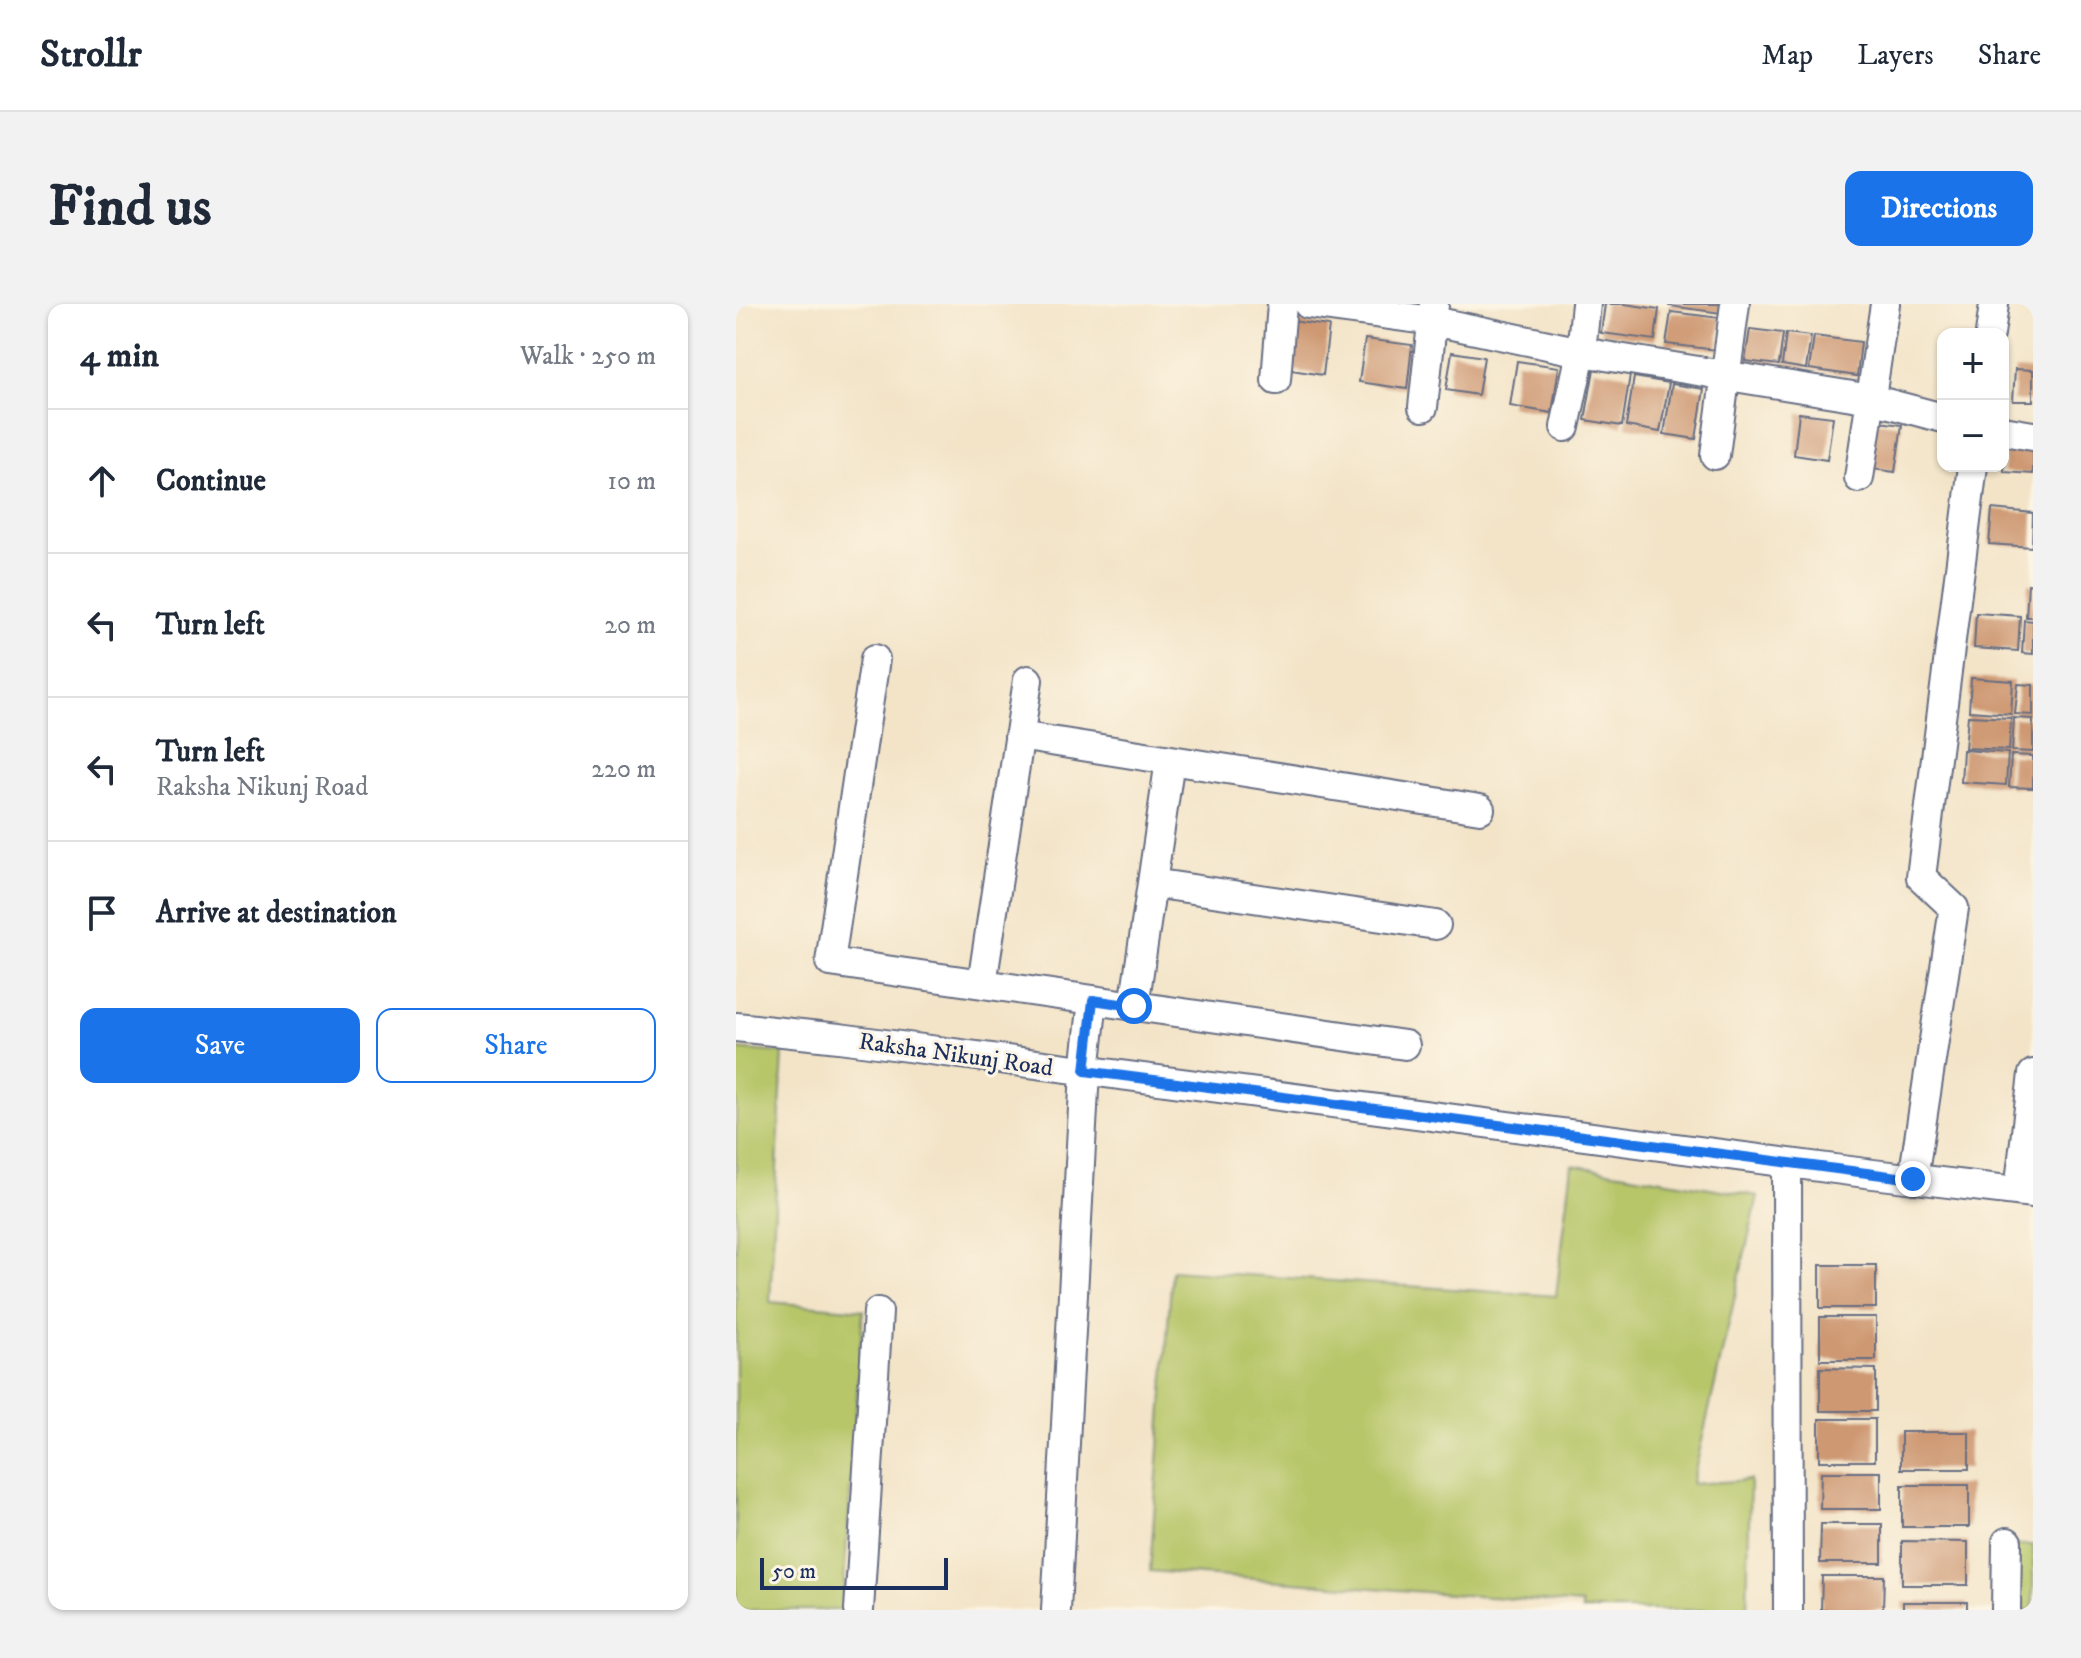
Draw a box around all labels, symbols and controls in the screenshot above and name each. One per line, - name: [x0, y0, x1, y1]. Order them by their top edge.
- text: Strollr: [40, 31, 142, 79]
- text: Map: [1762, 38, 1813, 73]
- text: Layers: [1857, 38, 1934, 73]
- text: Share: [1978, 38, 2041, 73]
- button: Directions: [1845, 171, 2033, 246]
- text: Find us: [48, 173, 212, 243]
- map controls: [1937, 328, 2009, 472]
- button: +: [1937, 328, 2009, 400]
- text: 4 min: [80, 335, 159, 377]
- text: Walk · 250 m: [520, 340, 656, 373]
- button: −: [1937, 400, 2009, 472]
- icon: ahead: [80, 459, 124, 503]
- text: Continue: [156, 463, 266, 500]
- text: 10 m: [607, 465, 656, 498]
- icon: left: [80, 603, 124, 647]
- text: Turn left: [156, 607, 265, 644]
- text: 20 m: [604, 609, 656, 642]
- text: Turn left: [156, 734, 265, 771]
- icon: left: [80, 747, 124, 791]
- text: 220 m: [591, 753, 656, 786]
- text: Raksha Nikunj Road: [156, 771, 368, 804]
- icon: arrive: [80, 891, 124, 935]
- text: Arrive at destination: [156, 895, 397, 932]
- route start: [1116, 988, 1152, 1024]
- button: Save: [80, 1008, 360, 1083]
- button: Share: [376, 1008, 656, 1083]
- street label: Raksha Nikunj Road: [857, 1027, 1055, 1083]
- route end: [1895, 1161, 1931, 1197]
- scale bar: [760, 1554, 948, 1590]
- text: 50 m: [772, 1558, 816, 1585]

